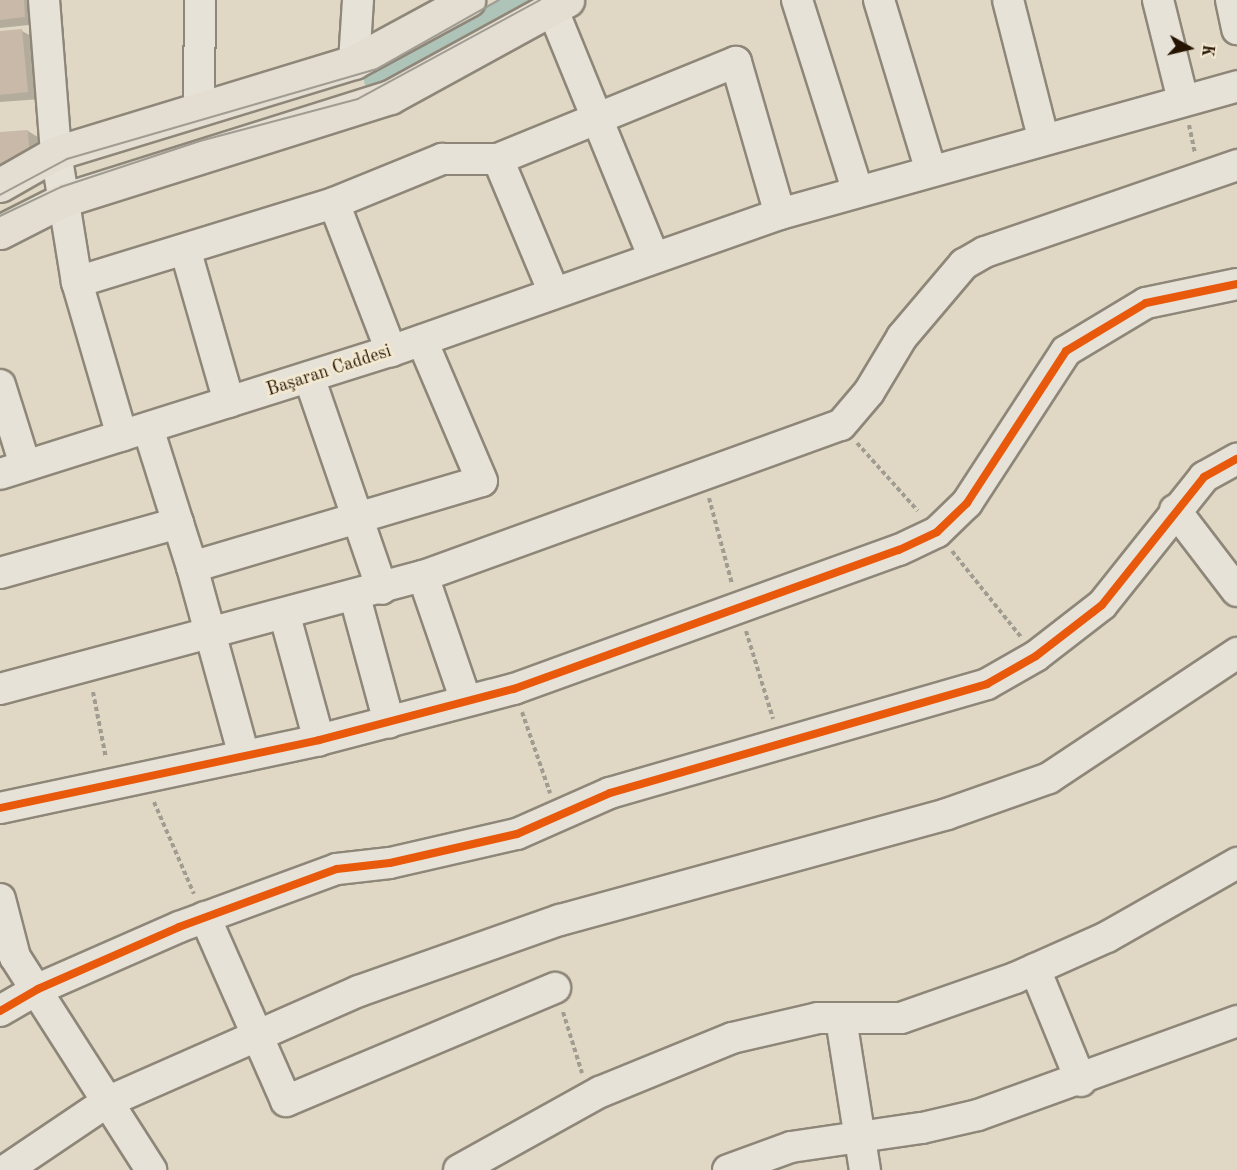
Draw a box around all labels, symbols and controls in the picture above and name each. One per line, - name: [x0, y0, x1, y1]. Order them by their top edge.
- north arrow: [1159, 18, 1219, 78]
- text: K: [1198, 43, 1216, 58]
- street label: Başaran Caddesi: [264, 341, 394, 401]

